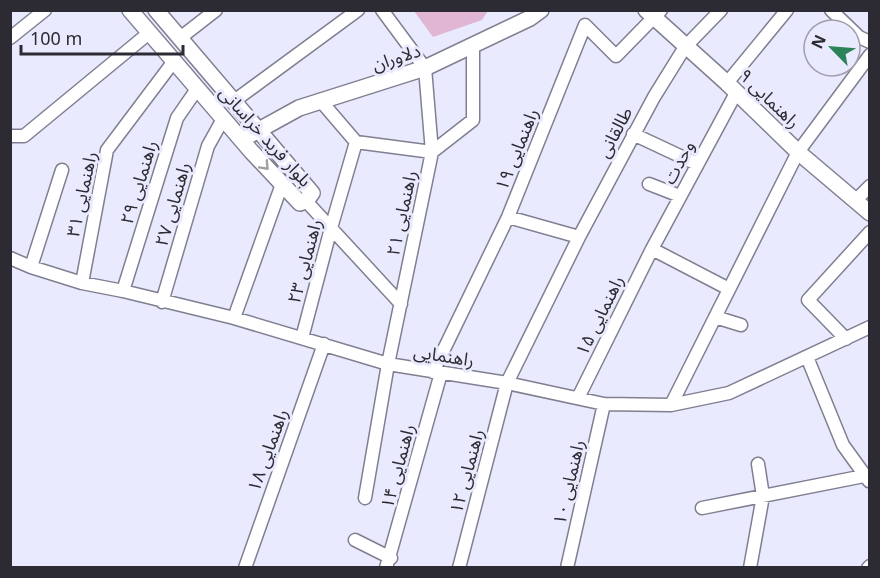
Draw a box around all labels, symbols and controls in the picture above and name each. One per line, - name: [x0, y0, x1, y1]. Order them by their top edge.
- scale bar: [21, 18, 183, 56]
- north arrow: [802, 18, 862, 78]
- text: 100 m: [30, 26, 82, 50]
- text: N: [806, 31, 831, 52]
- street label: دلاوران: [369, 38, 423, 76]
- street label: راهنمایی ۹: [734, 63, 806, 133]
- street label: بلوار فرید خراسانی: [214, 81, 318, 191]
- street label: طالقانی: [591, 102, 637, 162]
- street label: راهنمایی ۱۹: [489, 104, 543, 194]
- street label: وحدت: [657, 136, 699, 188]
- street label: راهنمایی ۲۹: [114, 137, 162, 227]
- street label: راهنمایی ۳۱: [60, 149, 102, 239]
- street label: راهنمایی ۲۷: [149, 159, 195, 249]
- one-way arrow: [258, 159, 269, 169]
- street label: راهنمایی ۲۱: [380, 168, 422, 258]
- street label: راهنمایی ۲۳: [281, 216, 327, 306]
- street label: راهنمایی ۱۵: [569, 271, 629, 359]
- street label: راهنمایی: [412, 338, 476, 372]
- street label: راهنمایی ۱۸: [241, 405, 293, 495]
- street label: راهنمایی ۱۴: [374, 421, 420, 511]
- street label: راهنمایی ۱۲: [443, 426, 489, 516]
- street label: راهنمایی ۱۰: [547, 437, 589, 527]

